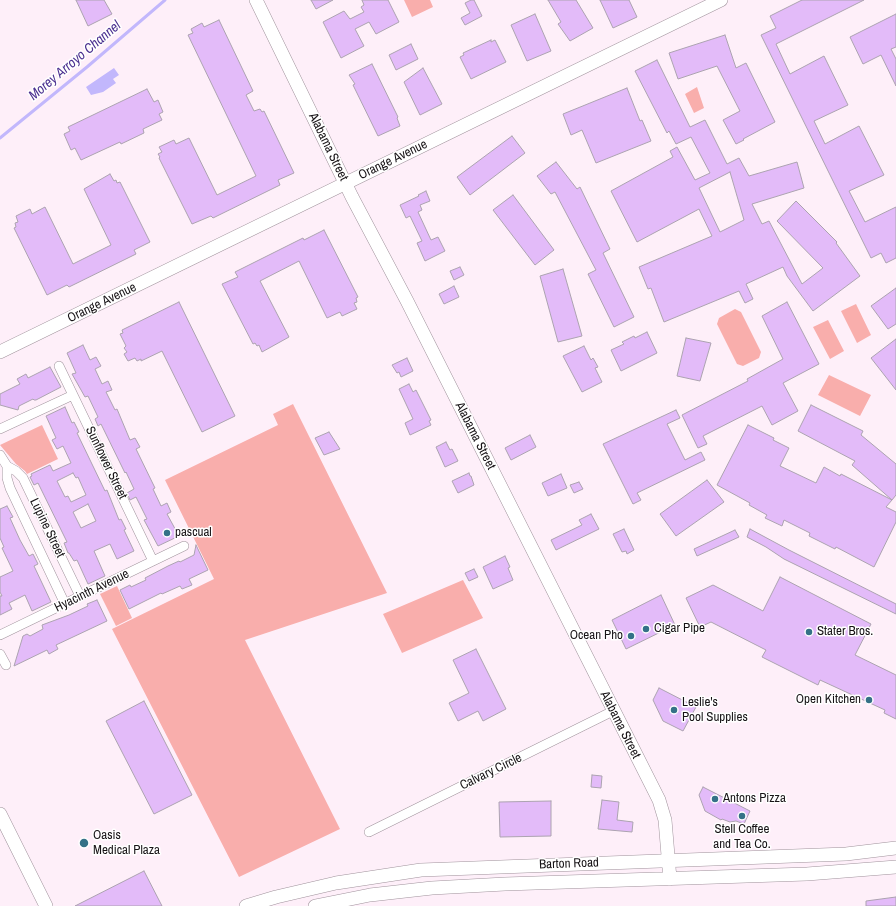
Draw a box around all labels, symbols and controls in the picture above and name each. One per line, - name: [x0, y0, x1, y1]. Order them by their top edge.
- water label: Morey Arroyo Channel: [26, 18, 124, 104]
- street label: Alabama Street: [305, 111, 351, 183]
- street label: Orange Avenue: [356, 137, 430, 183]
- street label: Orange Avenue: [65, 280, 139, 326]
- street label: Alabama Street: [451, 400, 499, 472]
- street label: Sunflower Street: [82, 424, 130, 502]
- street label: Lupine Street: [26, 496, 68, 560]
- place label: pascual: [175, 525, 212, 541]
- marker: pascual: [162, 528, 172, 538]
- street label: Hyacinth Avenue: [52, 566, 132, 616]
- place label: Cigar Pipe: [654, 621, 705, 637]
- marker: Cigar Pipe: [641, 624, 651, 634]
- place label: Stater Bros.: [817, 624, 873, 640]
- marker: Stater Bros.: [804, 627, 814, 637]
- place label: Ocean Pho: [570, 628, 623, 644]
- marker: Ocean Pho: [626, 631, 636, 641]
- street label: Alabama Street: [596, 689, 644, 761]
- place label: Open Kitchen: [796, 692, 861, 708]
- place label: Leslie's Pool Supplies: [682, 695, 748, 726]
- marker: Open Kitchen: [864, 695, 874, 705]
- marker: Leslie's Pool Supplies: [669, 705, 679, 715]
- street label: Calvary Circle: [458, 750, 524, 794]
- place label: Antons Pizza: [723, 791, 786, 807]
- marker: Antons Pizza: [710, 794, 720, 804]
- marker: Stell Coffee and Tea Co.: [737, 811, 747, 821]
- place label: Stell Coffee and Tea Co.: [713, 822, 771, 853]
- place label: Oasis Medical Plaza: [93, 828, 160, 859]
- marker: Oasis Medical Plaza: [78, 837, 90, 849]
- street label: Barton Road: [539, 855, 599, 873]

